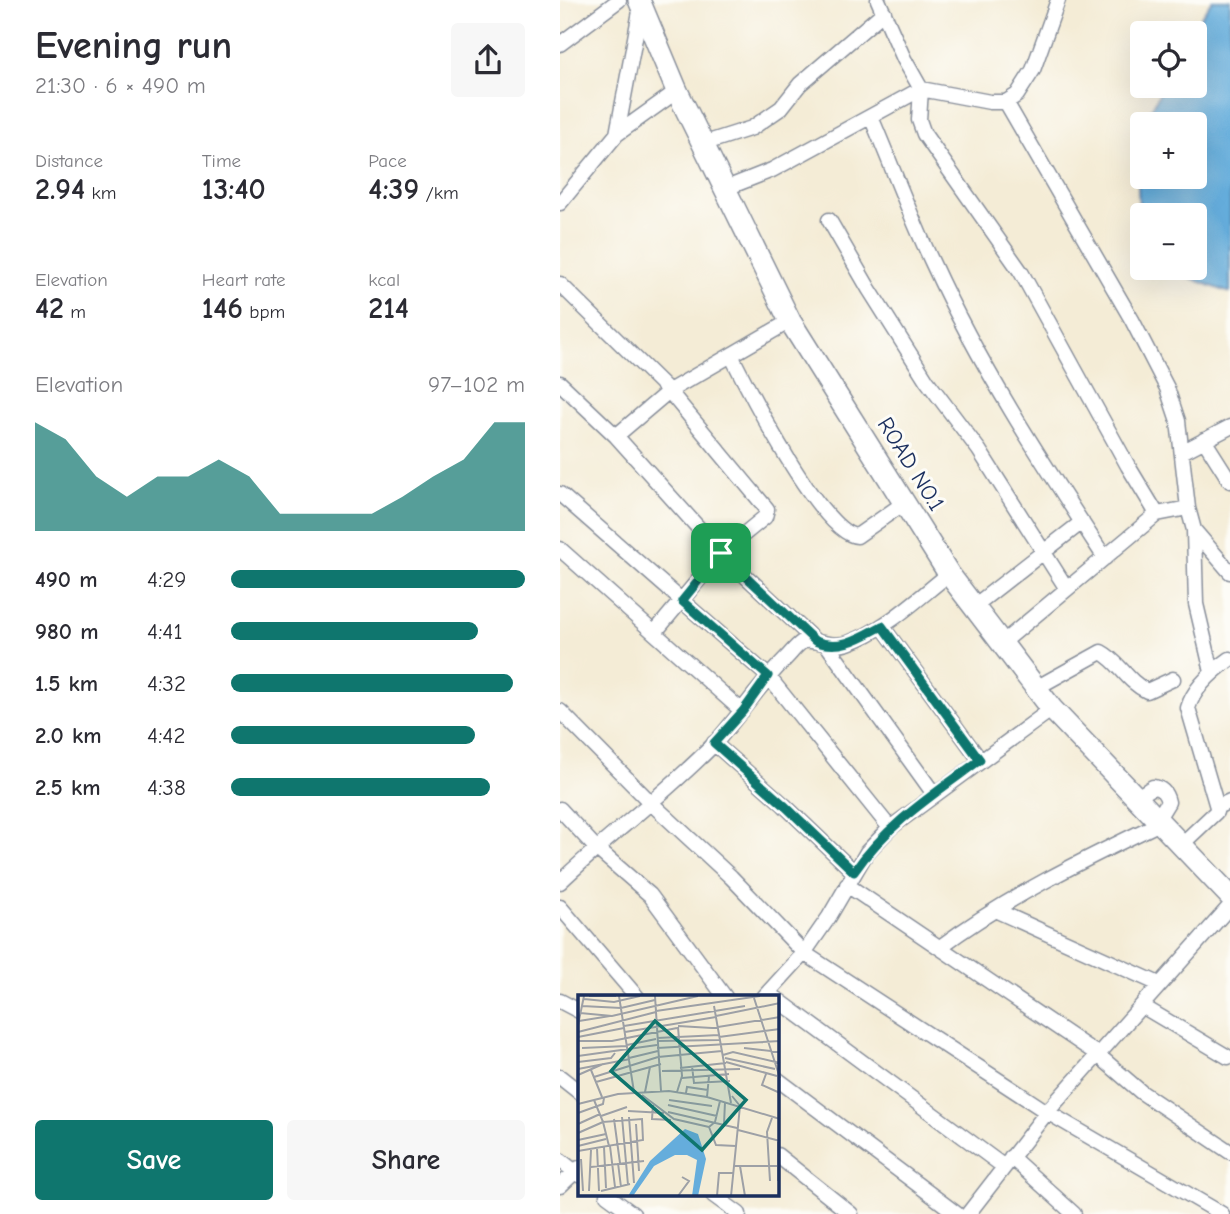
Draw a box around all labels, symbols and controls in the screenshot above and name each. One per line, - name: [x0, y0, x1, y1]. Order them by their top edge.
- map controls: [1130, 21, 1207, 280]
- button: locate: [1130, 21, 1207, 98]
- button: share: [451, 23, 525, 97]
- text: Evening run: [35, 24, 232, 68]
- text: 21:30 · 6 × 490 m: [35, 72, 206, 99]
- button: +: [1130, 112, 1207, 189]
- text: Distance: [35, 150, 103, 172]
- text: Time: [202, 150, 241, 172]
- text: Pace: [368, 150, 407, 172]
- text: 2.94: [35, 172, 85, 207]
- text: 13:40: [202, 172, 266, 207]
- text: 4:39: [368, 172, 419, 207]
- text: km: [85, 182, 116, 204]
- text: /km: [419, 182, 459, 204]
- button: −: [1130, 203, 1207, 280]
- text: Elevation: [35, 269, 108, 291]
- text: Heart rate: [202, 269, 285, 291]
- text: kcal: [368, 269, 400, 291]
- text: 42: [35, 291, 64, 326]
- text: 146: [202, 291, 243, 326]
- text: 214: [368, 291, 409, 326]
- text: m: [64, 301, 86, 323]
- text: bpm: [243, 301, 285, 323]
- text: Elevation: [35, 371, 123, 398]
- text: 97–102 m: [428, 371, 525, 398]
- street label: ROAD NO.1: [872, 412, 950, 516]
- pin: [691, 523, 751, 583]
- icon: arrive: [702, 534, 740, 572]
- text: 490 m: [35, 566, 97, 593]
- text: 4:29: [147, 566, 187, 593]
- text: 980 m: [35, 618, 98, 645]
- text: 4:41: [147, 618, 183, 645]
- text: 1.5 km: [35, 670, 98, 697]
- text: 4:32: [147, 670, 186, 697]
- text: 2.0 km: [35, 722, 101, 749]
- text: 4:42: [147, 722, 185, 749]
- text: 2.5 km: [35, 774, 101, 801]
- text: 4:38: [147, 774, 186, 801]
- inset map: [578, 995, 779, 1196]
- button: Save: [35, 1120, 273, 1200]
- button: Share: [287, 1120, 525, 1200]

